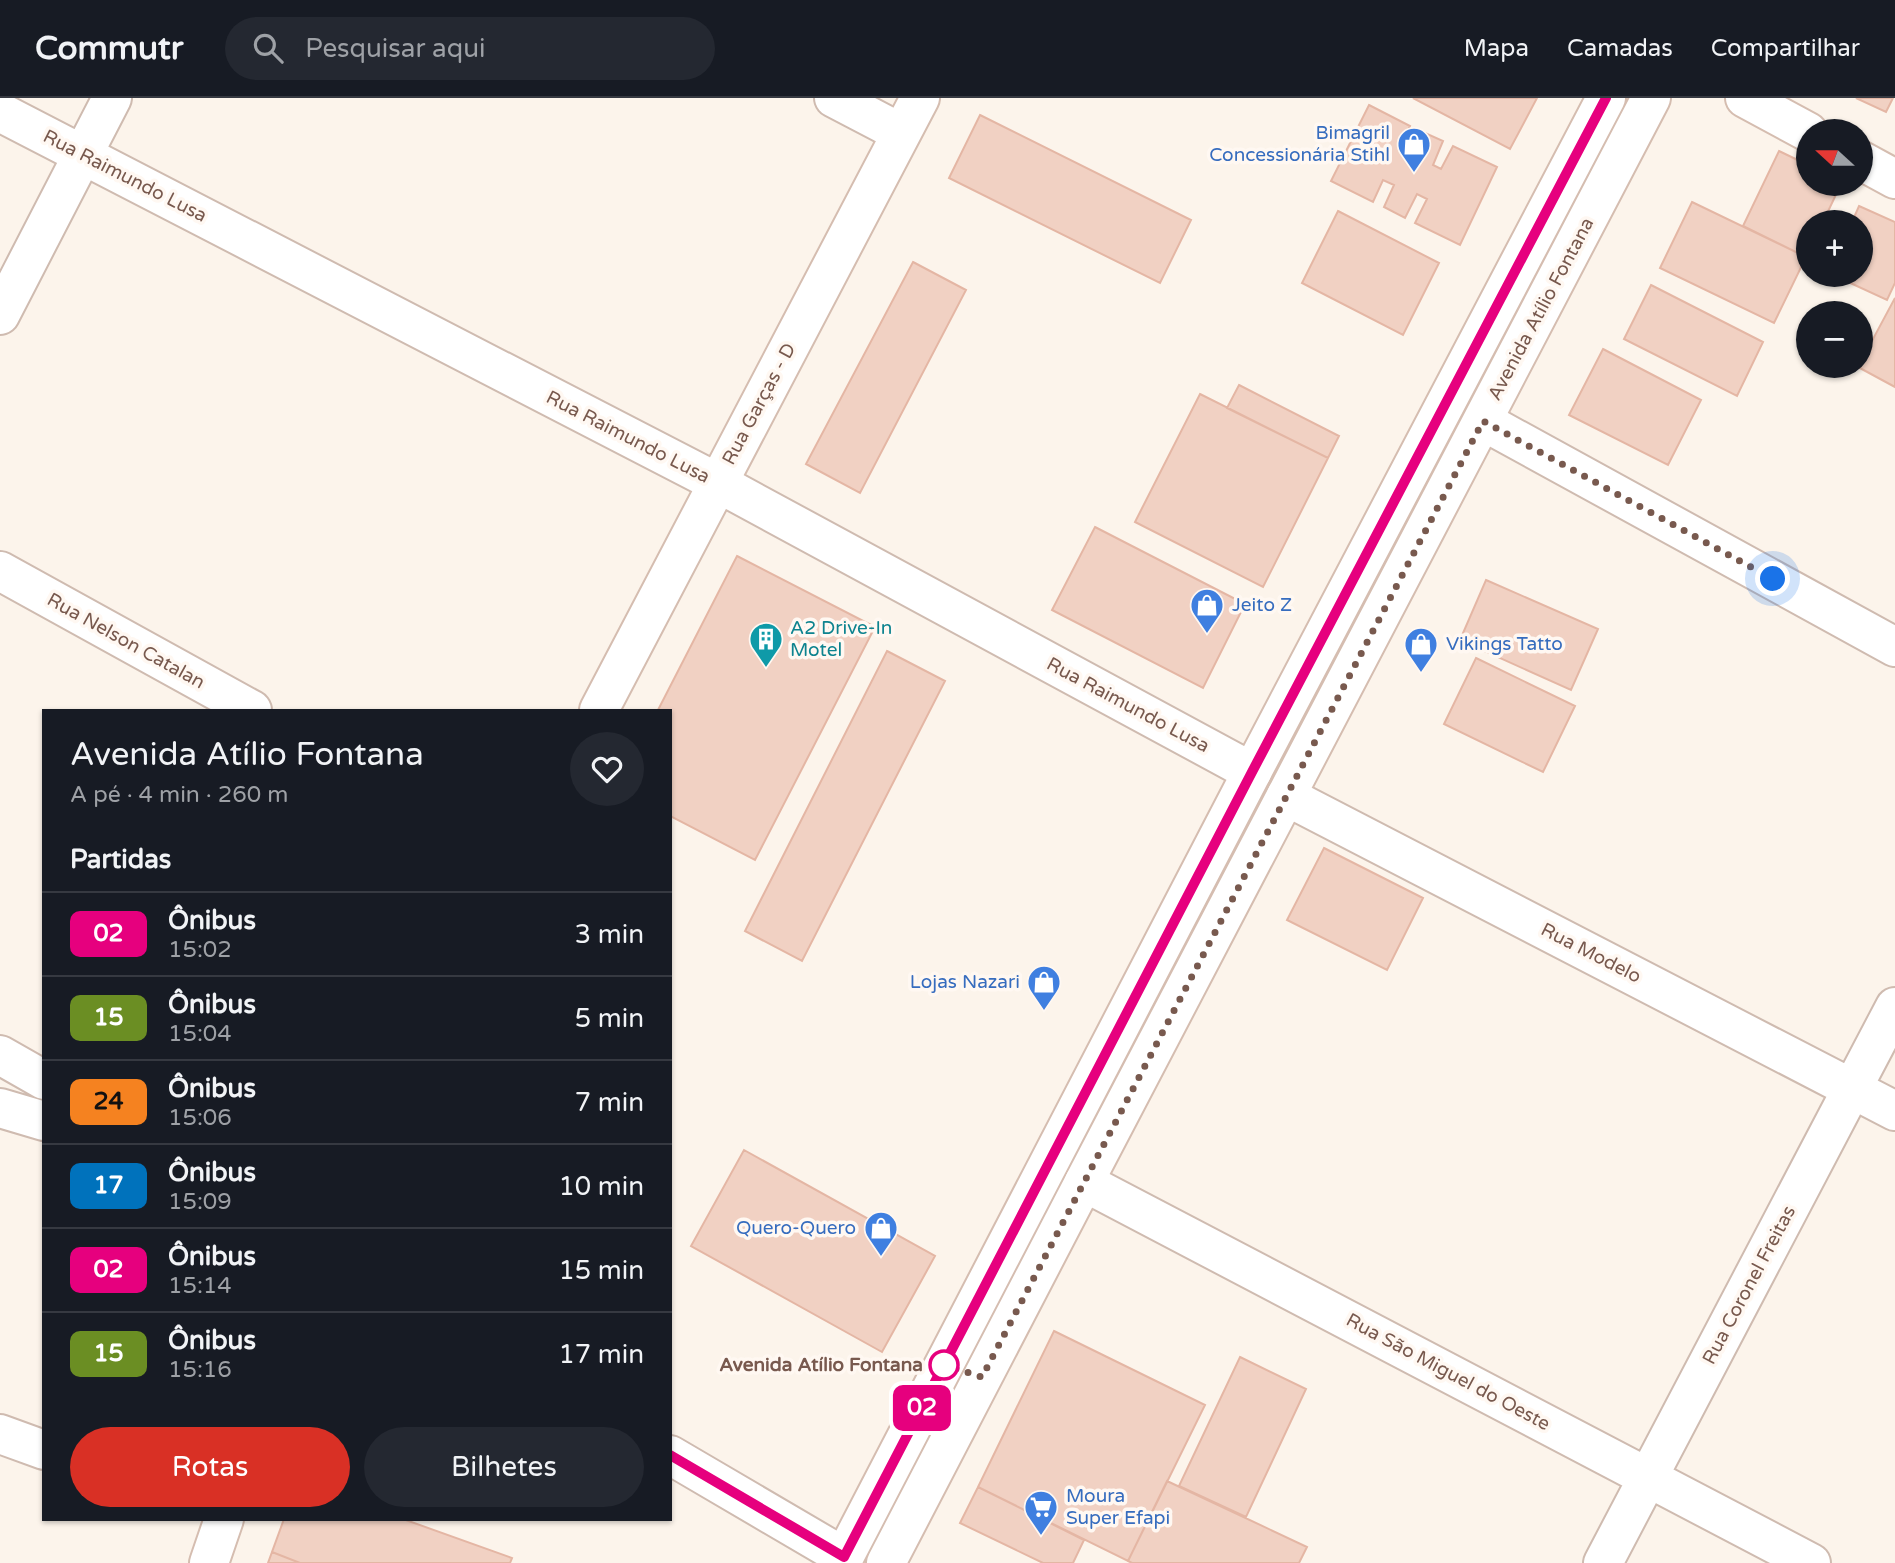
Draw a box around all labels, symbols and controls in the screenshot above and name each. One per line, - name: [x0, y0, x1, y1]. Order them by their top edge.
- search box: [225, 17, 715, 80]
- text: Commutr: [35, 29, 183, 68]
- icon: search: [249, 29, 287, 67]
- text: Pesquisar aqui: [305, 33, 485, 64]
- text: Mapa: [1464, 34, 1529, 63]
- text: Camadas: [1567, 34, 1673, 63]
- text: Compartilhar: [1711, 34, 1860, 63]
- north arrow: [1796, 119, 1872, 196]
- map controls: [1796, 119, 1873, 378]
- place label: Bimagril Concessionária Stihl: [1209, 122, 1390, 166]
- street label: Rua Raimundo Lusa: [39, 125, 211, 227]
- shop icon: Bimagril Concessionária Stihl: [1395, 125, 1433, 174]
- button: +: [1796, 210, 1873, 287]
- street label: Avenida Atílio Fontana: [1483, 214, 1599, 404]
- button: −: [1796, 301, 1873, 378]
- street label: Rua Garças - D: [718, 339, 800, 469]
- street label: Rua Raimundo Lusa: [542, 386, 714, 488]
- your location: [1755, 561, 1790, 596]
- shop icon: Jeito Z: [1188, 586, 1226, 635]
- street label: Rua Nelson Catalan: [43, 588, 209, 694]
- place label: Jeito Z: [1232, 594, 1292, 616]
- place label: A2 Drive-In Motel: [790, 617, 892, 661]
- building icon: A2 Drive-In Motel: [747, 620, 785, 669]
- shop icon: Vikings Tatto: [1402, 625, 1440, 674]
- place label: Vikings Tatto: [1446, 633, 1563, 655]
- street label: Rua Raimundo Lusa: [1043, 653, 1213, 757]
- button: heart: [570, 732, 644, 806]
- text: Avenida Atílio Fontana: [70, 735, 424, 774]
- text: A pé · 4 min · 260 m: [70, 781, 288, 809]
- text: Partidas: [70, 844, 171, 875]
- text: Ônibus: [168, 905, 256, 936]
- street label: Rua Modelo: [1537, 918, 1645, 988]
- text: 02: [93, 919, 124, 948]
- text: 3 min: [575, 919, 644, 950]
- text: 15:02: [168, 936, 232, 964]
- shop icon: Lojas Nazari: [1025, 963, 1063, 1012]
- place label: Lojas Nazari: [910, 971, 1020, 993]
- text: Ônibus: [168, 989, 256, 1020]
- text: 15: [93, 1003, 124, 1032]
- text: 5 min: [575, 1003, 644, 1034]
- text: 15:04: [168, 1020, 232, 1048]
- text: Ônibus: [168, 1073, 256, 1104]
- text: 24: [93, 1087, 124, 1116]
- text: 7 min: [575, 1087, 644, 1118]
- text: 15:06: [168, 1104, 232, 1132]
- text: Ônibus: [168, 1157, 256, 1188]
- text: 17: [93, 1171, 124, 1200]
- text: 10 min: [558, 1171, 644, 1202]
- text: 15:09: [168, 1188, 232, 1216]
- street label: Rua Coronel Freitas: [1698, 1202, 1800, 1368]
- shop icon: Quero-Quero: [862, 1209, 900, 1258]
- place label: Quero-Quero: [736, 1217, 856, 1239]
- text: Ônibus: [168, 1241, 256, 1272]
- text: 02: [93, 1255, 124, 1284]
- text: 15 min: [558, 1255, 644, 1286]
- text: 15:14: [168, 1272, 232, 1300]
- street label: Rua São Miguel do Oeste: [1342, 1309, 1554, 1435]
- text: Ônibus: [168, 1325, 256, 1356]
- text: 15: [93, 1339, 124, 1368]
- text: 17 min: [558, 1339, 644, 1370]
- marker: Avenida Atílio Fontana: [929, 1350, 959, 1380]
- place label: Avenida Atílio Fontana: [719, 1354, 923, 1376]
- text: 15:16: [168, 1356, 232, 1384]
- line badge: 02: [890, 1385, 954, 1431]
- text: 02: [907, 1393, 937, 1422]
- button: Rotas: [70, 1427, 350, 1507]
- button: Bilhetes: [364, 1427, 644, 1507]
- place label: Moura Super Efapi: [1066, 1485, 1170, 1529]
- supermarket icon: Moura Super Efapi: [1022, 1488, 1060, 1537]

